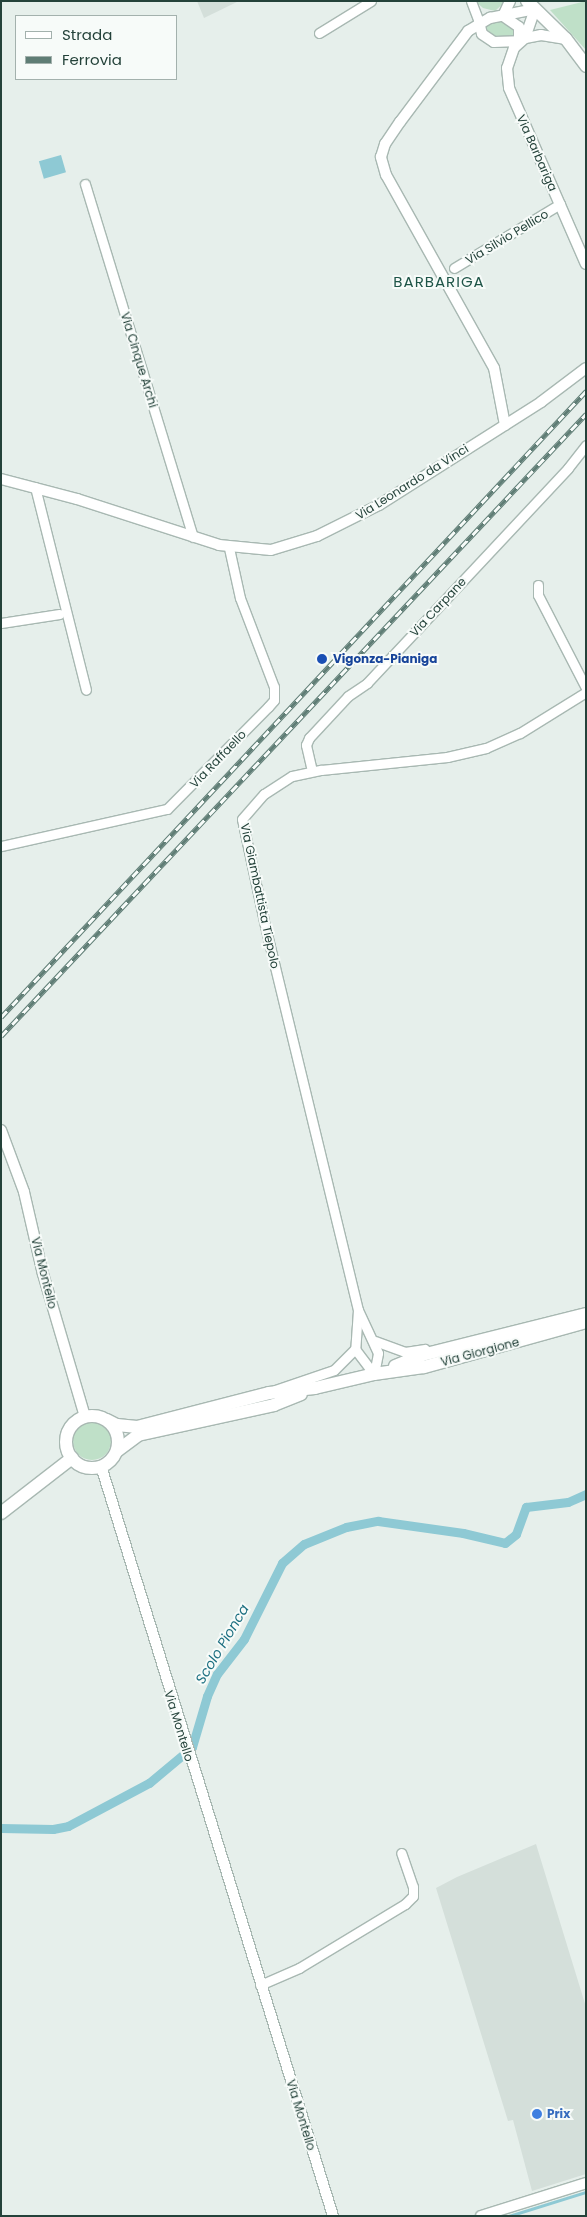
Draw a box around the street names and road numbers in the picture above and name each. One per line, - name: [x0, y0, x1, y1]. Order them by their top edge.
- street label: Via Barbariga: [514, 113, 560, 193]
- street label: Via Silvio Pellico: [463, 207, 551, 267]
- street label: Via Cinque Archi: [118, 310, 160, 410]
- street label: Via Leonardo da Vinci: [353, 441, 471, 523]
- street label: Via Carpane: [407, 574, 469, 640]
- street label: Via Raffaello: [187, 727, 249, 791]
- street label: Via Giambattista Tiepolo: [238, 822, 282, 970]
- street label: Via Montello: [28, 1236, 60, 1310]
- street label: Via Giorgione: [439, 1335, 521, 1369]
- street label: Via Montello: [161, 1689, 197, 1763]
- street label: Via Montello: [283, 2078, 319, 2152]

